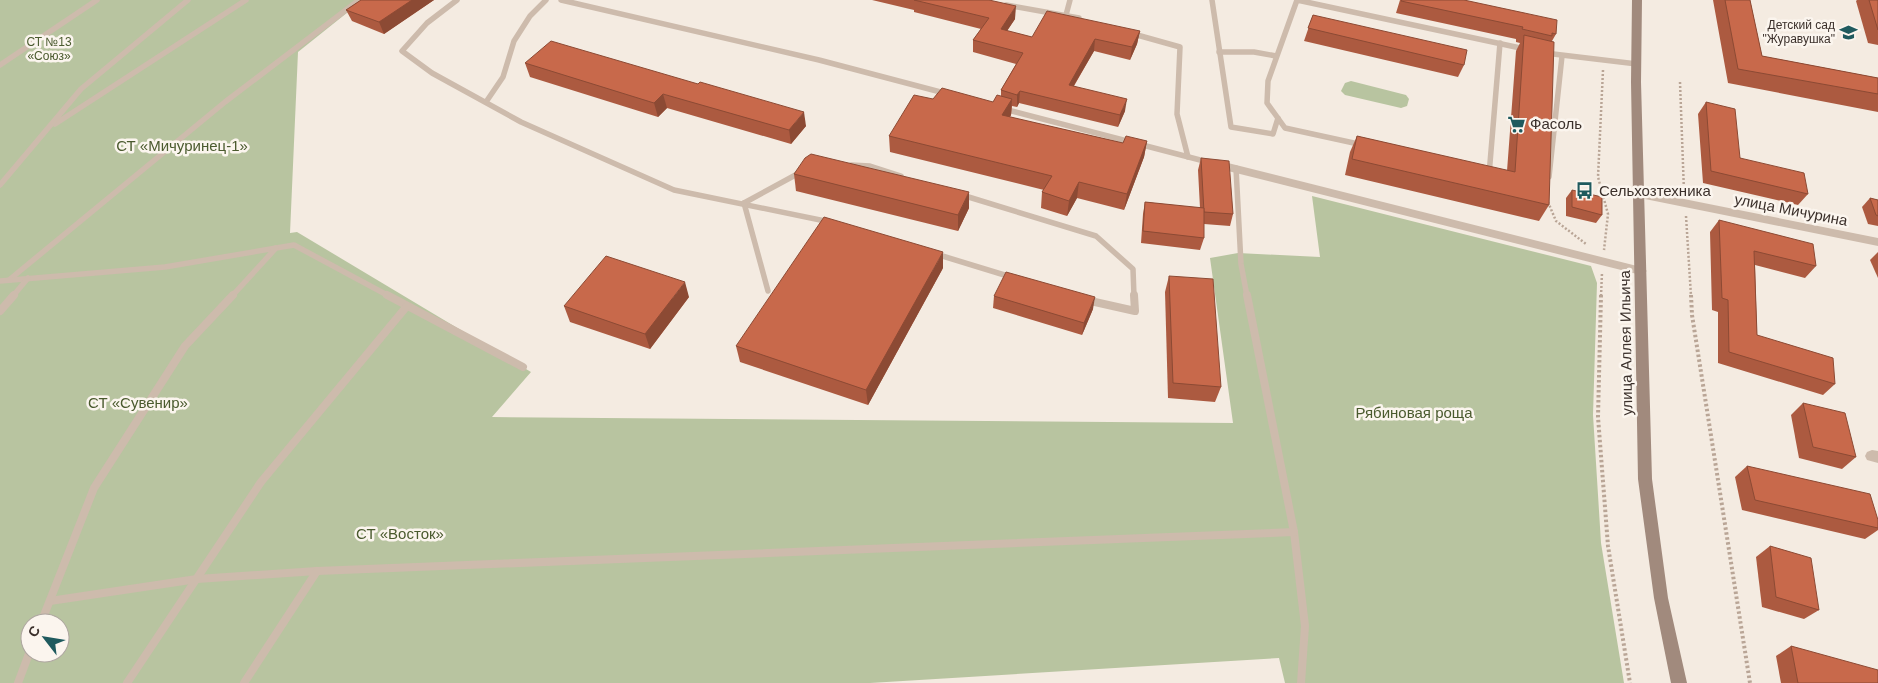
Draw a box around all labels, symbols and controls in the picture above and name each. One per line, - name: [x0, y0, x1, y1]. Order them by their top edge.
- place label: Детский сад "Журавушка": [1762, 18, 1835, 46]
- school or university icon: Детский сад "Журавушка": [1839, 22, 1859, 42]
- park label: СТ №13 «Союз»: [26, 35, 72, 63]
- supermarket icon: Фасоль: [1506, 114, 1526, 134]
- place label: Фасоль: [1530, 115, 1582, 132]
- park label: СТ «Мичуринец-1»: [116, 137, 248, 154]
- bus stop icon: Сельхозтехника: [1575, 181, 1595, 201]
- place label: Сельхозтехника: [1599, 182, 1711, 199]
- street label: улица Мичурина: [1733, 190, 1850, 229]
- street label: улица Аллея Ильича: [1616, 270, 1635, 416]
- park label: СТ «Сувенир»: [88, 394, 188, 411]
- park label: Рябиновая роща: [1355, 404, 1473, 421]
- park label: СТ «Восток»: [356, 525, 444, 542]
- north arrow: [20, 613, 70, 663]
- text: С: [24, 623, 43, 640]

